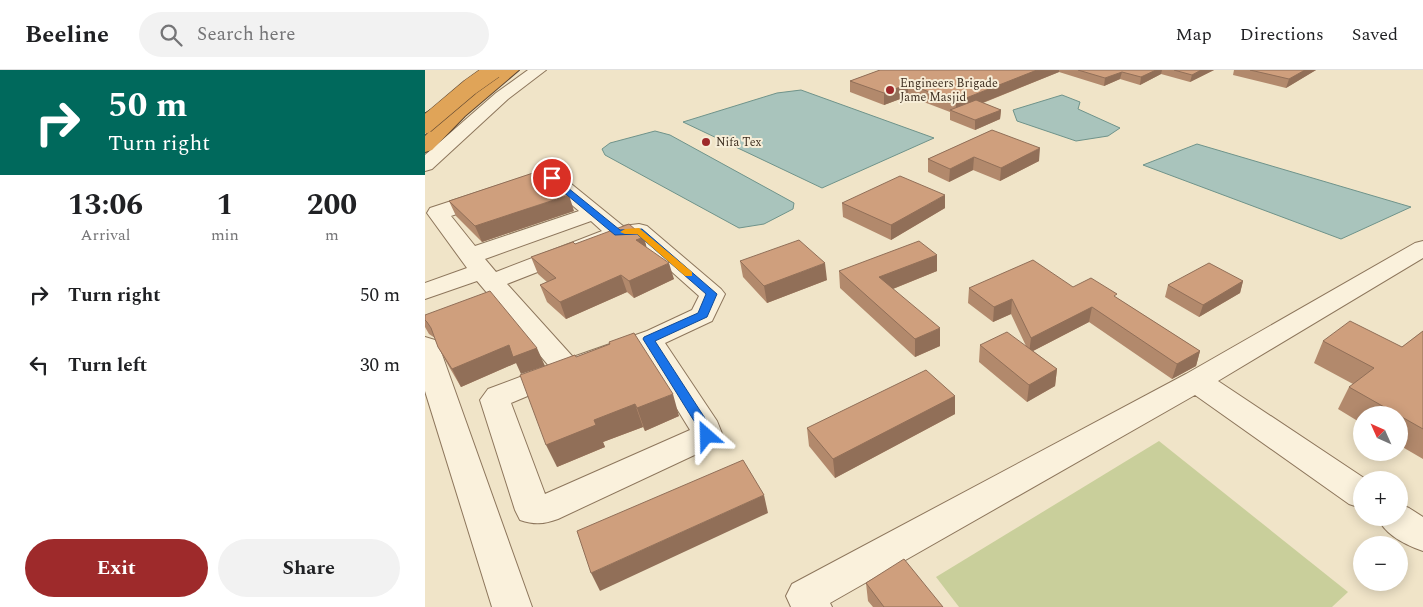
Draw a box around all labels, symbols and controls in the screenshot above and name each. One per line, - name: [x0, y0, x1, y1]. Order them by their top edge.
- search box: [139, 12, 489, 57]
- text: Beeline: [25, 17, 109, 53]
- text: Search here: [197, 20, 295, 49]
- icon: search: [157, 21, 185, 49]
- text: Map: [1176, 21, 1212, 48]
- text: Directions: [1240, 21, 1324, 48]
- text: Saved: [1352, 21, 1398, 48]
- place label: Engineers Brigade Jame Masjid: [900, 74, 998, 107]
- text: 50 m: [108, 79, 188, 132]
- marker: Engineers Brigade Jame Masjid: [884, 84, 896, 96]
- icon: right: [25, 90, 90, 155]
- text: Turn right: [108, 127, 210, 160]
- place label: Nifa Tex: [716, 133, 761, 152]
- marker: Nifa Tex: [700, 136, 712, 148]
- pin: [531, 157, 573, 199]
- icon: arrive: [538, 164, 566, 192]
- text: 13:06: [68, 182, 143, 228]
- text: 1: [216, 182, 233, 228]
- text: 200: [307, 182, 357, 228]
- text: Arrival: [81, 223, 130, 247]
- text: min: [211, 223, 239, 247]
- text: m: [325, 223, 339, 247]
- icon: right: [25, 281, 53, 309]
- text: Turn right: [68, 281, 161, 310]
- text: 50 m: [360, 281, 400, 310]
- icon: left: [25, 351, 53, 379]
- text: Turn left: [68, 351, 147, 380]
- text: 30 m: [360, 351, 400, 380]
- north arrow: [1353, 406, 1407, 461]
- map controls: [1353, 406, 1408, 591]
- position arrow: [680, 409, 732, 461]
- button: +: [1353, 471, 1408, 526]
- button: −: [1353, 536, 1408, 591]
- button: Exit: [25, 539, 208, 597]
- button: Share: [218, 539, 400, 597]

